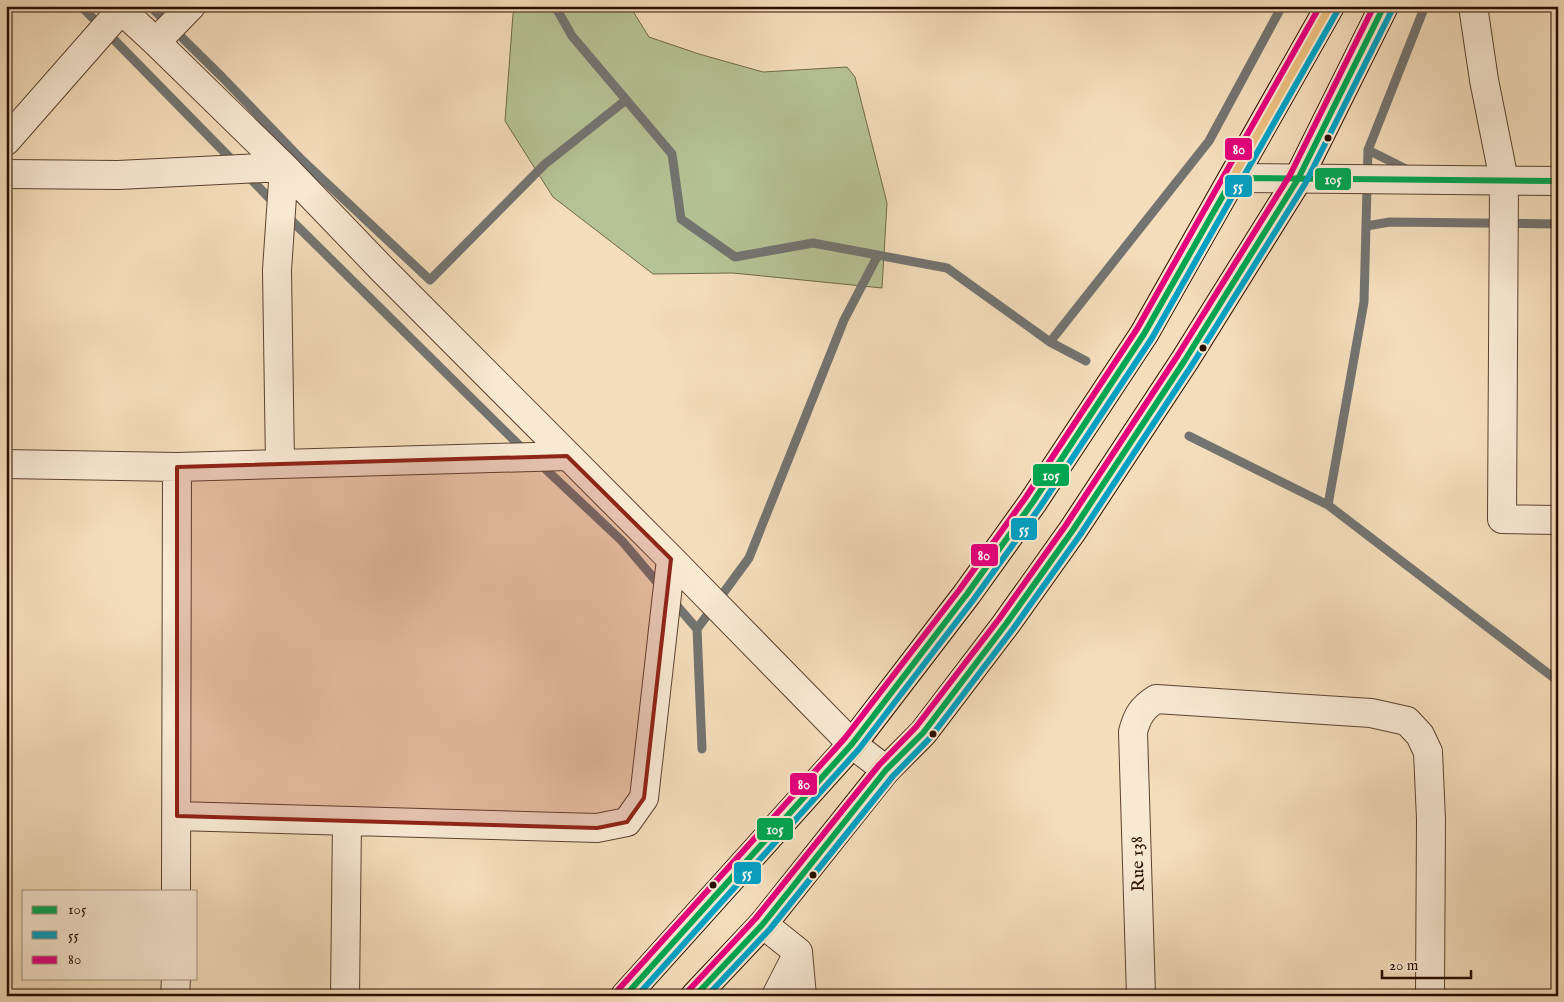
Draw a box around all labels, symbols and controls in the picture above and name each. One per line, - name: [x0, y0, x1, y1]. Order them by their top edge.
- unlabelled marker: [1323, 133, 1333, 143]
- line badge: 80: [1224, 137, 1253, 161]
- text: 80: [1233, 141, 1245, 159]
- line badge: 105: [1314, 167, 1352, 191]
- text: 105: [1324, 171, 1342, 189]
- line badge: 55: [1224, 174, 1253, 198]
- text: 55: [1233, 178, 1243, 196]
- unlabelled marker: [1198, 343, 1208, 353]
- line badge: 105: [1032, 463, 1070, 487]
- text: 105: [1042, 467, 1060, 485]
- line badge: 55: [1010, 517, 1038, 541]
- text: 55: [1019, 521, 1029, 539]
- line badge: 80: [970, 543, 999, 567]
- text: 80: [978, 547, 990, 565]
- unlabelled marker: [928, 729, 938, 739]
- line badge: 80: [789, 772, 818, 796]
- text: 80: [798, 776, 810, 794]
- line badge: 105: [756, 817, 794, 841]
- text: 105: [766, 821, 784, 839]
- street label: Rue 138: [1126, 836, 1151, 892]
- line badge: 55: [733, 861, 762, 885]
- text: 55: [742, 865, 752, 883]
- unlabelled marker: [808, 870, 818, 880]
- unlabelled marker: [708, 880, 718, 890]
- legend: [22, 890, 198, 980]
- text: 105: [68, 900, 87, 919]
- text: 55: [68, 926, 79, 945]
- scale bar: [1382, 947, 1470, 979]
- text: 80: [68, 950, 81, 969]
- text: 20 m: [1389, 956, 1419, 975]

